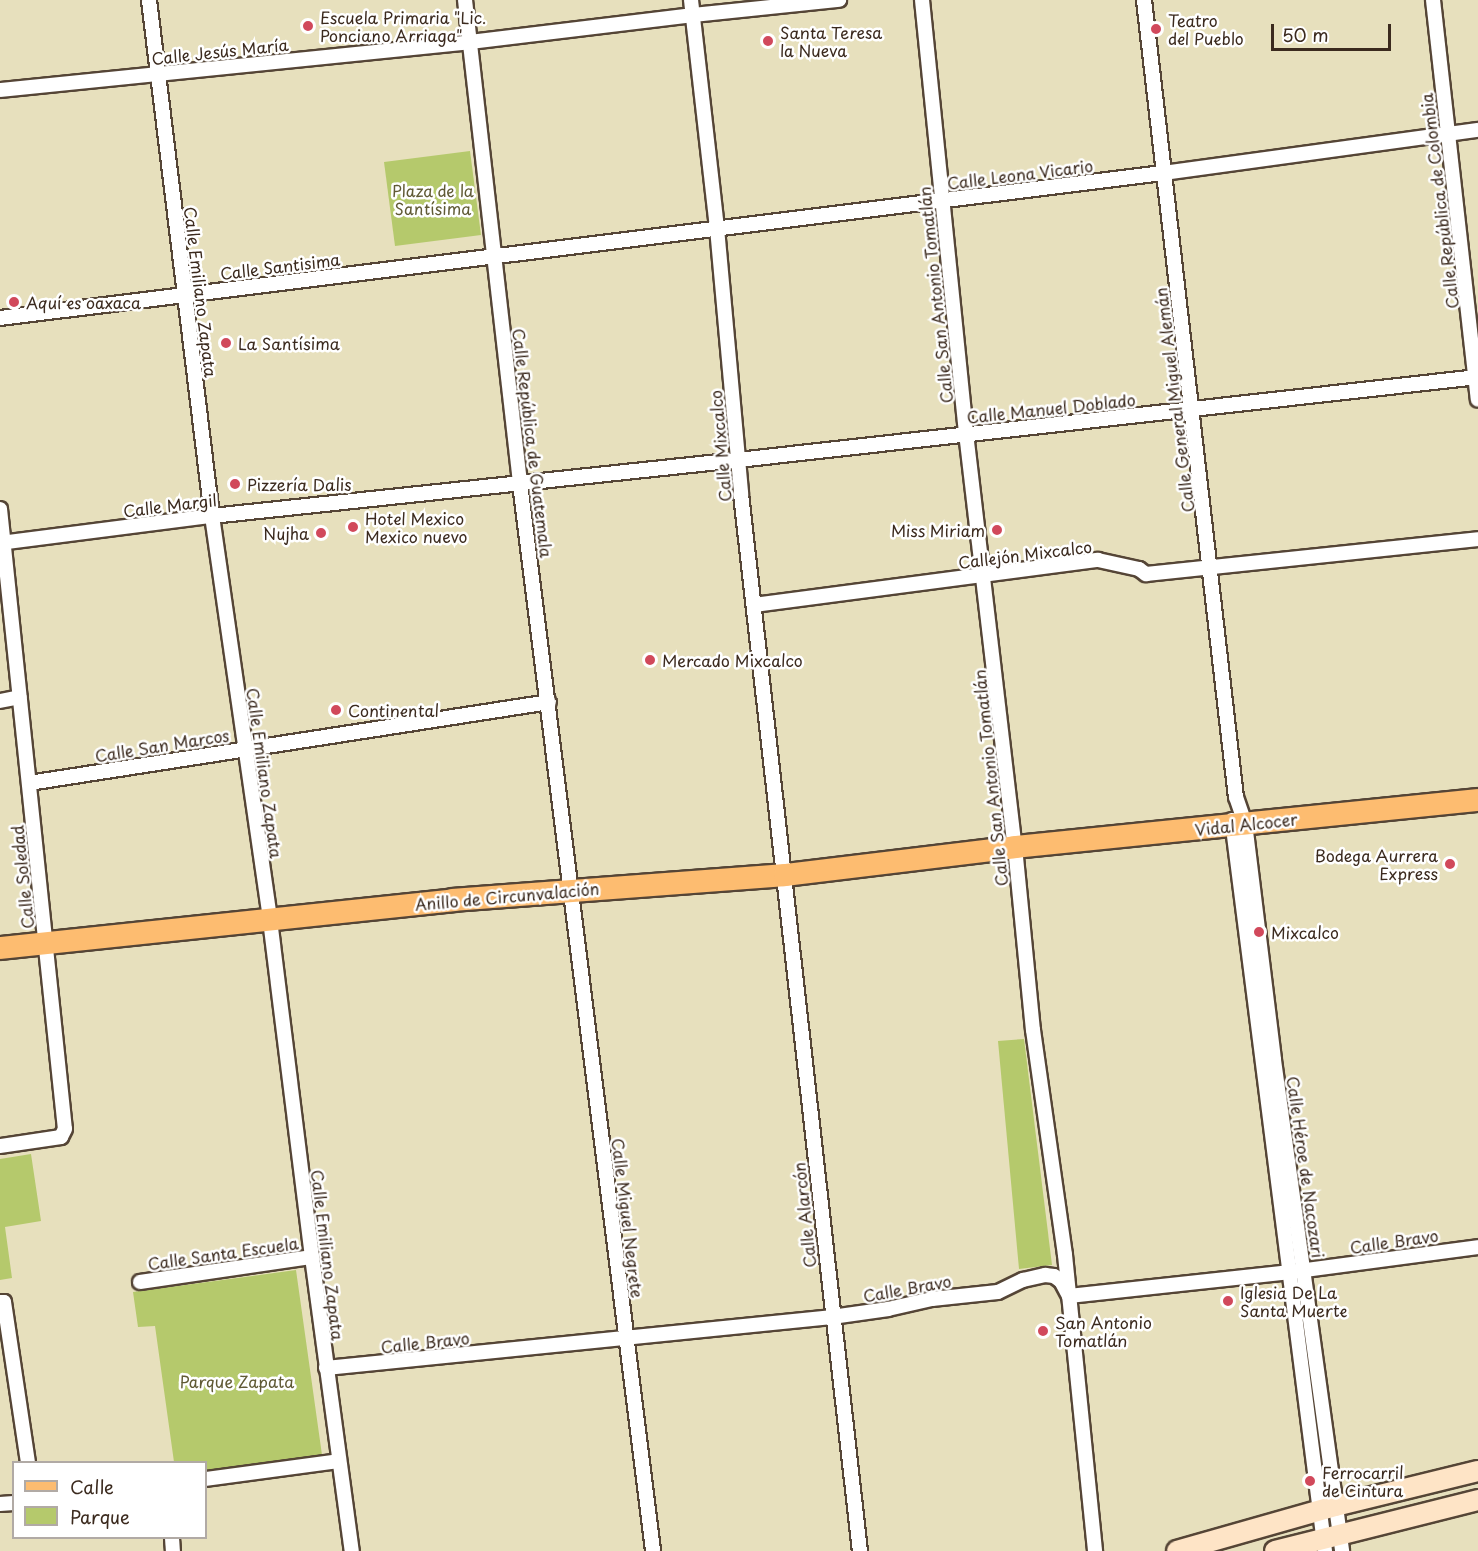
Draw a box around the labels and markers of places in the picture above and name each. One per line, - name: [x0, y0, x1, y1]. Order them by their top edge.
- place label: Escuela Primaria "Lic. Ponciano Arriaga": [320, 7, 487, 45]
- place label: Teatro del Pueblo: [1168, 10, 1245, 48]
- marker: Escuela Primaria "Lic. Ponciano Arriaga": [301, 19, 315, 33]
- place label: Santa Teresa la Nueva: [780, 22, 882, 60]
- marker: Teatro del Pueblo: [1149, 22, 1163, 36]
- marker: Santa Teresa la Nueva: [761, 34, 775, 48]
- place label: Aquí es oaxaca: [26, 292, 142, 312]
- marker: Aquí es oaxaca: [7, 295, 21, 309]
- place label: La Santísima: [238, 333, 339, 353]
- marker: La Santísima: [219, 336, 233, 350]
- place label: Pizzería Dalis: [247, 474, 352, 494]
- marker: Pizzería Dalis: [228, 477, 242, 491]
- place label: Hotel Mexico Mexico nuevo: [365, 508, 468, 546]
- marker: Hotel Mexico Mexico nuevo: [346, 520, 360, 534]
- place label: Miss Miriam: [891, 520, 985, 540]
- place label: Nujha: [263, 523, 309, 543]
- marker: Miss Miriam: [990, 523, 1004, 537]
- marker: Nujha: [314, 526, 328, 540]
- place label: Mercado Mixcalco: [662, 650, 802, 670]
- marker: Mercado Mixcalco: [643, 653, 657, 667]
- place label: Continental: [348, 700, 439, 720]
- marker: Continental: [329, 703, 343, 717]
- place label: Bodega Aurrera Express: [1314, 845, 1438, 883]
- marker: Bodega Aurrera Express: [1443, 857, 1457, 871]
- place label: Mixcalco: [1271, 922, 1339, 942]
- marker: Mixcalco: [1252, 925, 1266, 939]
- place label: Iglesia De La Santa Muerte: [1240, 1282, 1347, 1320]
- marker: Iglesia De La Santa Muerte: [1221, 1294, 1235, 1308]
- place label: San Antonio Tomatlán: [1055, 1312, 1151, 1350]
- marker: San Antonio Tomatlán: [1036, 1324, 1050, 1338]
- place label: Ferrocarril de Cintura: [1322, 1462, 1404, 1500]
- marker: Ferrocarril de Cintura: [1303, 1474, 1317, 1488]

